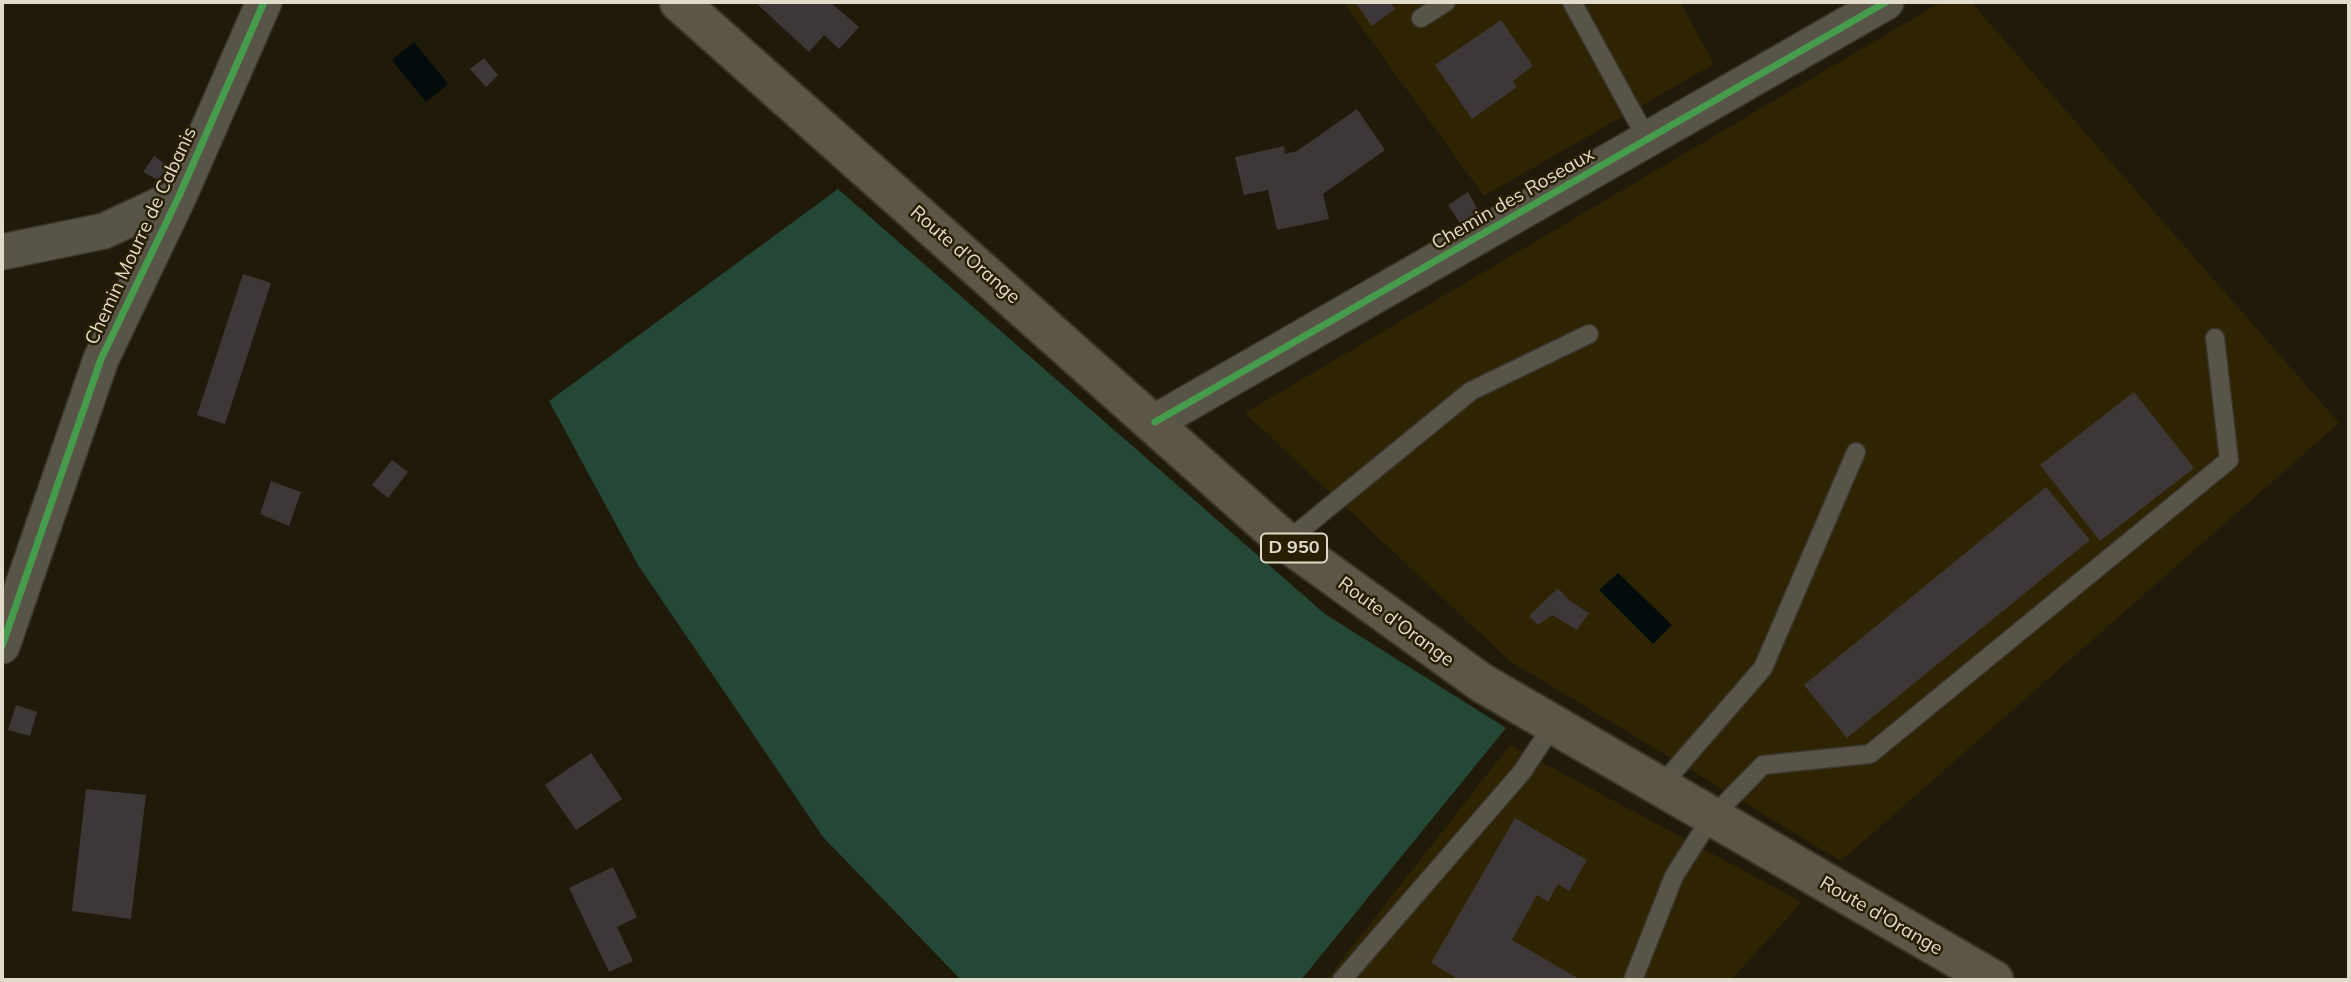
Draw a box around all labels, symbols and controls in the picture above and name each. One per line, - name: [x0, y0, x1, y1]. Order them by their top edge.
- street label: Chemin Mourre de Cabanis: [80, 124, 202, 348]
- street label: Chemin des Roseaux: [1428, 143, 1598, 255]
- street label: Route d'Orange: [905, 201, 1025, 309]
- road number: D 950: [1261, 534, 1327, 562]
- street label: Route d'Orange: [1333, 572, 1459, 672]
- street label: Route d'Orange: [1816, 872, 1946, 960]

